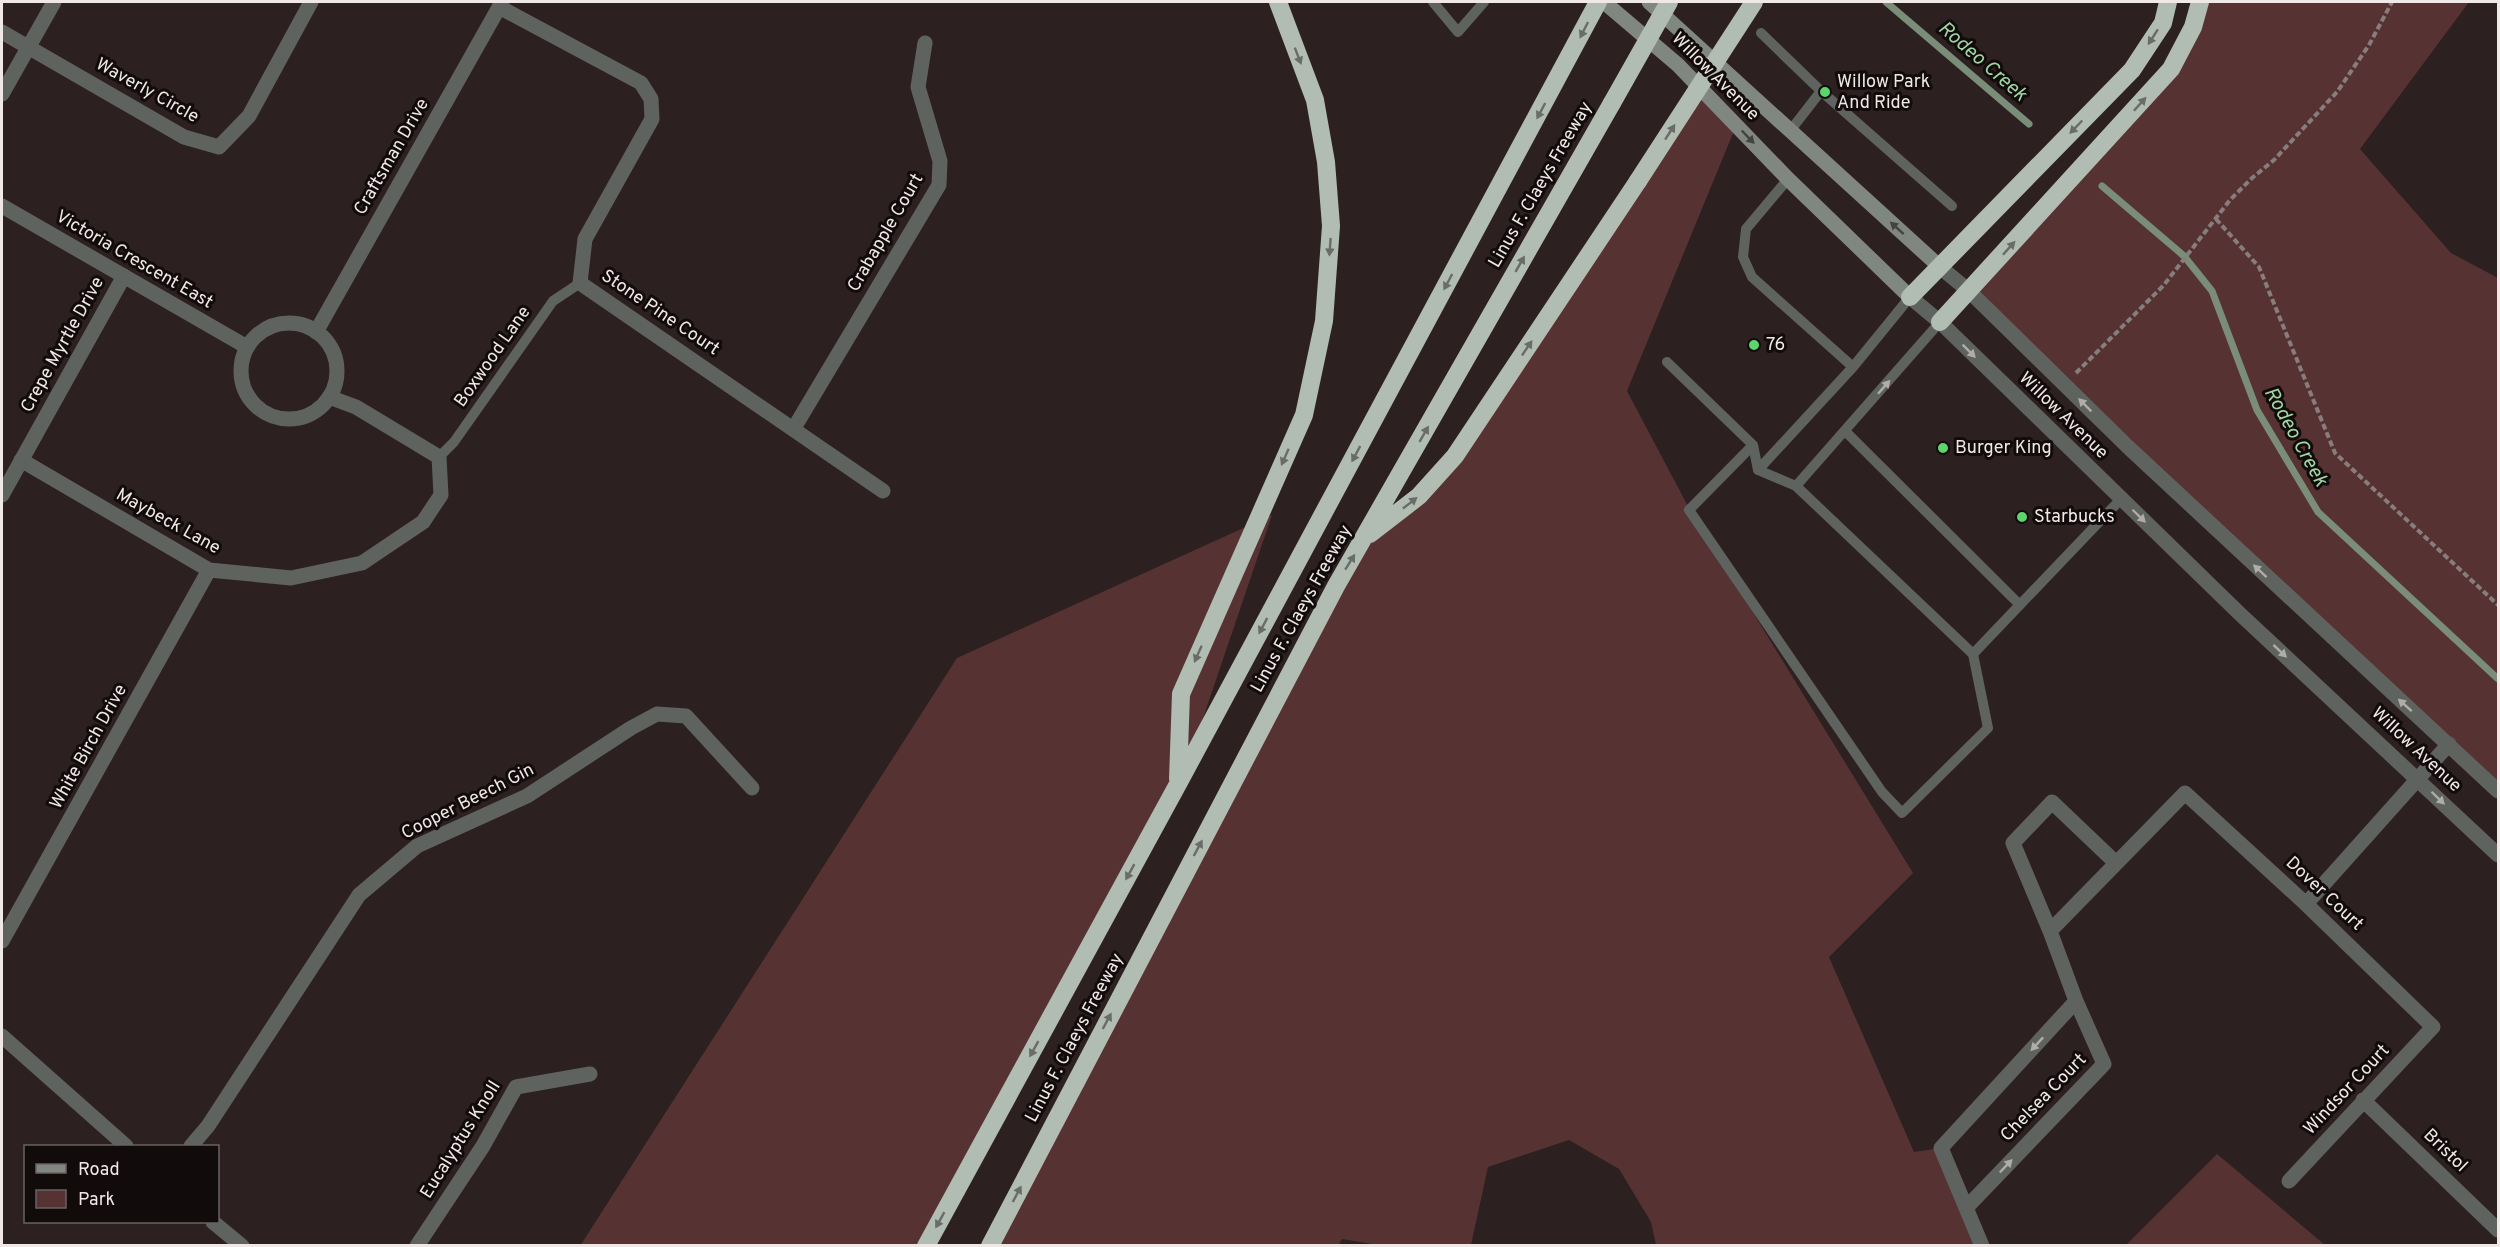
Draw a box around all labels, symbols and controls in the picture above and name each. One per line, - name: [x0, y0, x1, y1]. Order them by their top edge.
- water label: Rodeo Creek: [1932, 16, 2033, 108]
- one-way arrow: [1579, 22, 1588, 39]
- street label: Willow Avenue: [1666, 28, 1764, 126]
- one-way arrow: [2148, 29, 2159, 46]
- one-way arrow: [1294, 47, 1304, 65]
- street label: Waverly Circle: [91, 53, 203, 129]
- place label: Willow Park And Ride: [1837, 71, 1930, 115]
- marker: Willow Park And Ride: [1818, 85, 1832, 99]
- street label: Craftsman Drive: [349, 95, 435, 219]
- one-way arrow: [2133, 97, 2146, 112]
- street label: Linus F. Claeys Freeway: [1484, 98, 1598, 272]
- one-way arrow: [1536, 103, 1546, 120]
- one-way arrow: [2070, 120, 2084, 134]
- one-way arrow: [1664, 124, 1675, 140]
- one-way arrow: [1740, 130, 1754, 144]
- street label: Crabapple Court: [843, 170, 929, 296]
- street label: Victoria Crescent East: [51, 206, 217, 314]
- one-way arrow: [1890, 222, 1905, 235]
- one-way arrow: [1325, 238, 1334, 257]
- one-way arrow: [2001, 241, 2015, 255]
- one-way arrow: [1515, 255, 1525, 272]
- street label: Stone Pine Court: [596, 265, 724, 361]
- street label: Crepe Myrtle Drive: [16, 273, 110, 417]
- one-way arrow: [1443, 274, 1453, 291]
- street label: Boxwood Lane: [450, 302, 536, 412]
- place label: 76: [1766, 334, 1785, 357]
- marker: 76: [1747, 338, 1761, 352]
- one-way arrow: [1521, 341, 1533, 357]
- one-way arrow: [1961, 343, 1975, 357]
- street label: Willow Avenue: [2013, 368, 2113, 464]
- one-way arrow: [1877, 380, 1890, 395]
- water label: Rodeo Creek: [2257, 383, 2333, 492]
- one-way arrow: [2079, 398, 2093, 412]
- one-way arrow: [1419, 425, 1429, 442]
- place label: Burger King: [1955, 437, 2052, 460]
- marker: Burger King: [1936, 441, 1950, 455]
- one-way arrow: [1351, 446, 1361, 463]
- one-way arrow: [1281, 448, 1290, 465]
- street label: Maybeck Lane: [112, 484, 224, 560]
- one-way arrow: [1402, 497, 1418, 510]
- place label: Starbucks: [2034, 506, 2115, 529]
- one-way arrow: [2131, 509, 2145, 523]
- marker: Starbucks: [2015, 510, 2029, 524]
- street label: Linus F. Claeys Freeway: [1246, 521, 1358, 697]
- one-way arrow: [1344, 554, 1355, 570]
- one-way arrow: [2253, 565, 2268, 578]
- one-way arrow: [1258, 618, 1268, 635]
- one-way arrow: [2272, 644, 2287, 657]
- one-way arrow: [1193, 646, 1203, 664]
- street label: White Birch Drive: [45, 681, 133, 813]
- one-way arrow: [2398, 698, 2413, 712]
- street label: Willow Avenue: [2366, 702, 2466, 798]
- street label: Cooper Beech Gin: [398, 759, 538, 845]
- one-way arrow: [2431, 790, 2445, 804]
- one-way arrow: [1193, 840, 1203, 857]
- street label: Dover Court: [2280, 852, 2368, 936]
- one-way arrow: [1125, 864, 1135, 881]
- street label: Linus F. Claeys Freeway: [1021, 950, 1129, 1126]
- one-way arrow: [1102, 1012, 1112, 1029]
- one-way arrow: [2030, 1037, 2044, 1051]
- one-way arrow: [1029, 1040, 1039, 1057]
- street label: Windsor Court: [2299, 1040, 2395, 1140]
- street label: Chelsea Court: [1996, 1049, 2092, 1147]
- street label: Eucalyptus Knoll: [416, 1077, 506, 1203]
- street label: Bristol: [2418, 1124, 2472, 1178]
- legend: [24, 1145, 219, 1223]
- text: Road: [78, 1159, 120, 1182]
- one-way arrow: [1999, 1159, 2013, 1173]
- one-way arrow: [1012, 1185, 1022, 1202]
- text: Park: [78, 1189, 115, 1212]
- one-way arrow: [935, 1212, 945, 1229]

